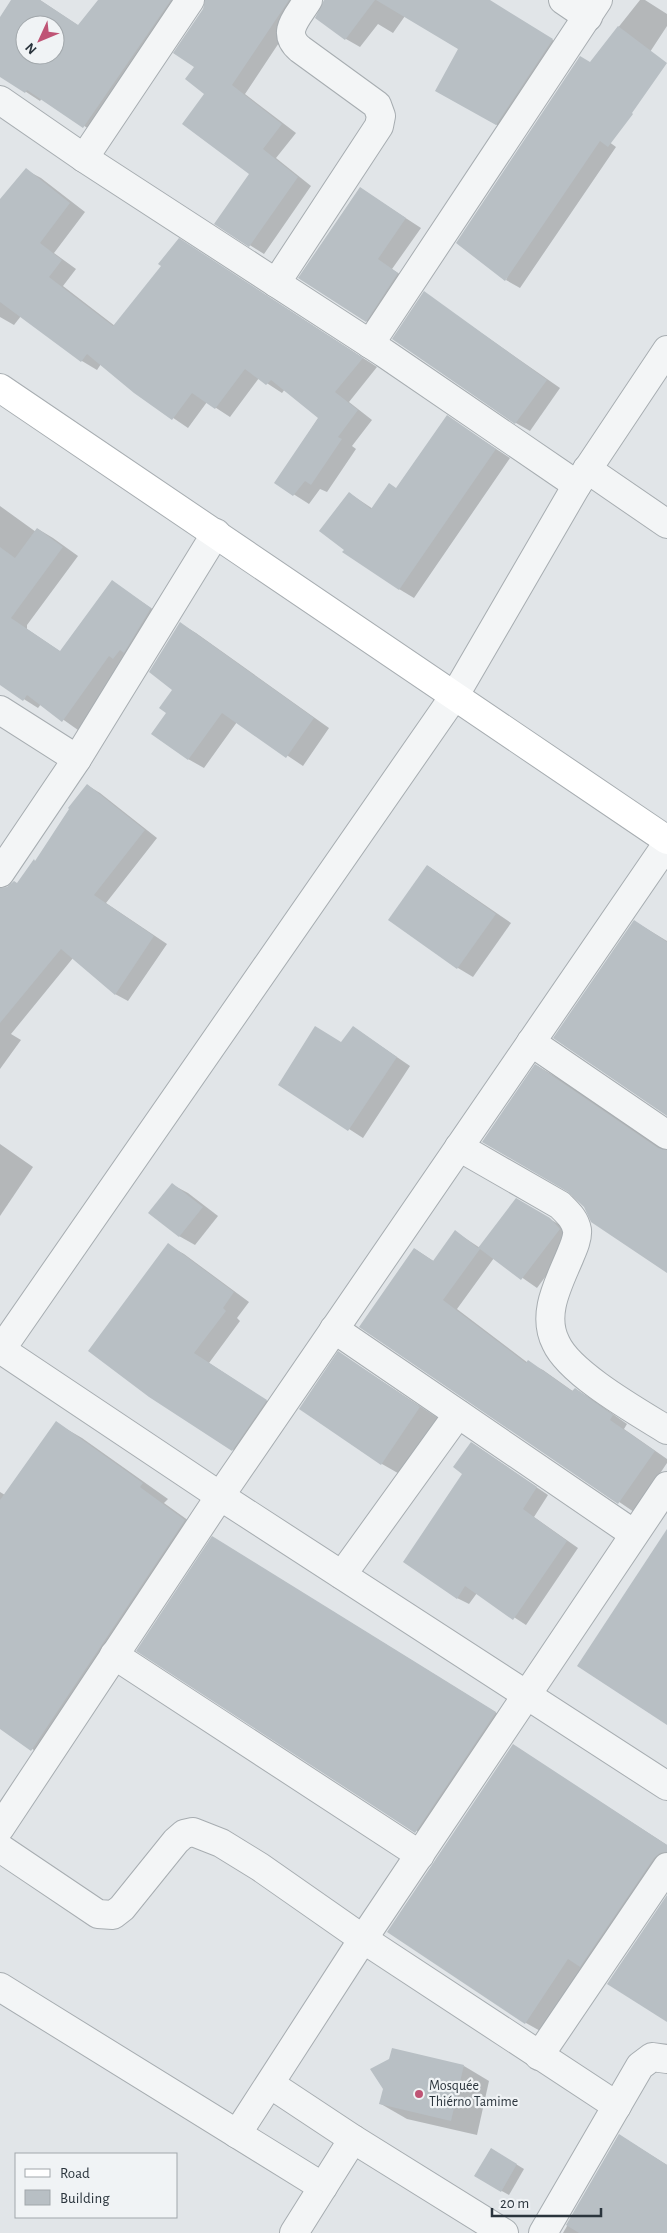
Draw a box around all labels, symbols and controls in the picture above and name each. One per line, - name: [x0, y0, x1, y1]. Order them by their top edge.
- north arrow: [15, 15, 65, 65]
- text: N: [23, 40, 40, 57]
- place label: Mosquée Thiérno Tamime: [429, 2079, 518, 2109]
- marker: Mosquée Thiérno Tamime: [413, 2088, 425, 2100]
- legend: [15, 2153, 178, 2218]
- text: Road: [60, 2166, 90, 2181]
- scale bar: [492, 2186, 601, 2218]
- text: Building: [60, 2191, 110, 2206]
- text: 20 m: [500, 2196, 529, 2211]

